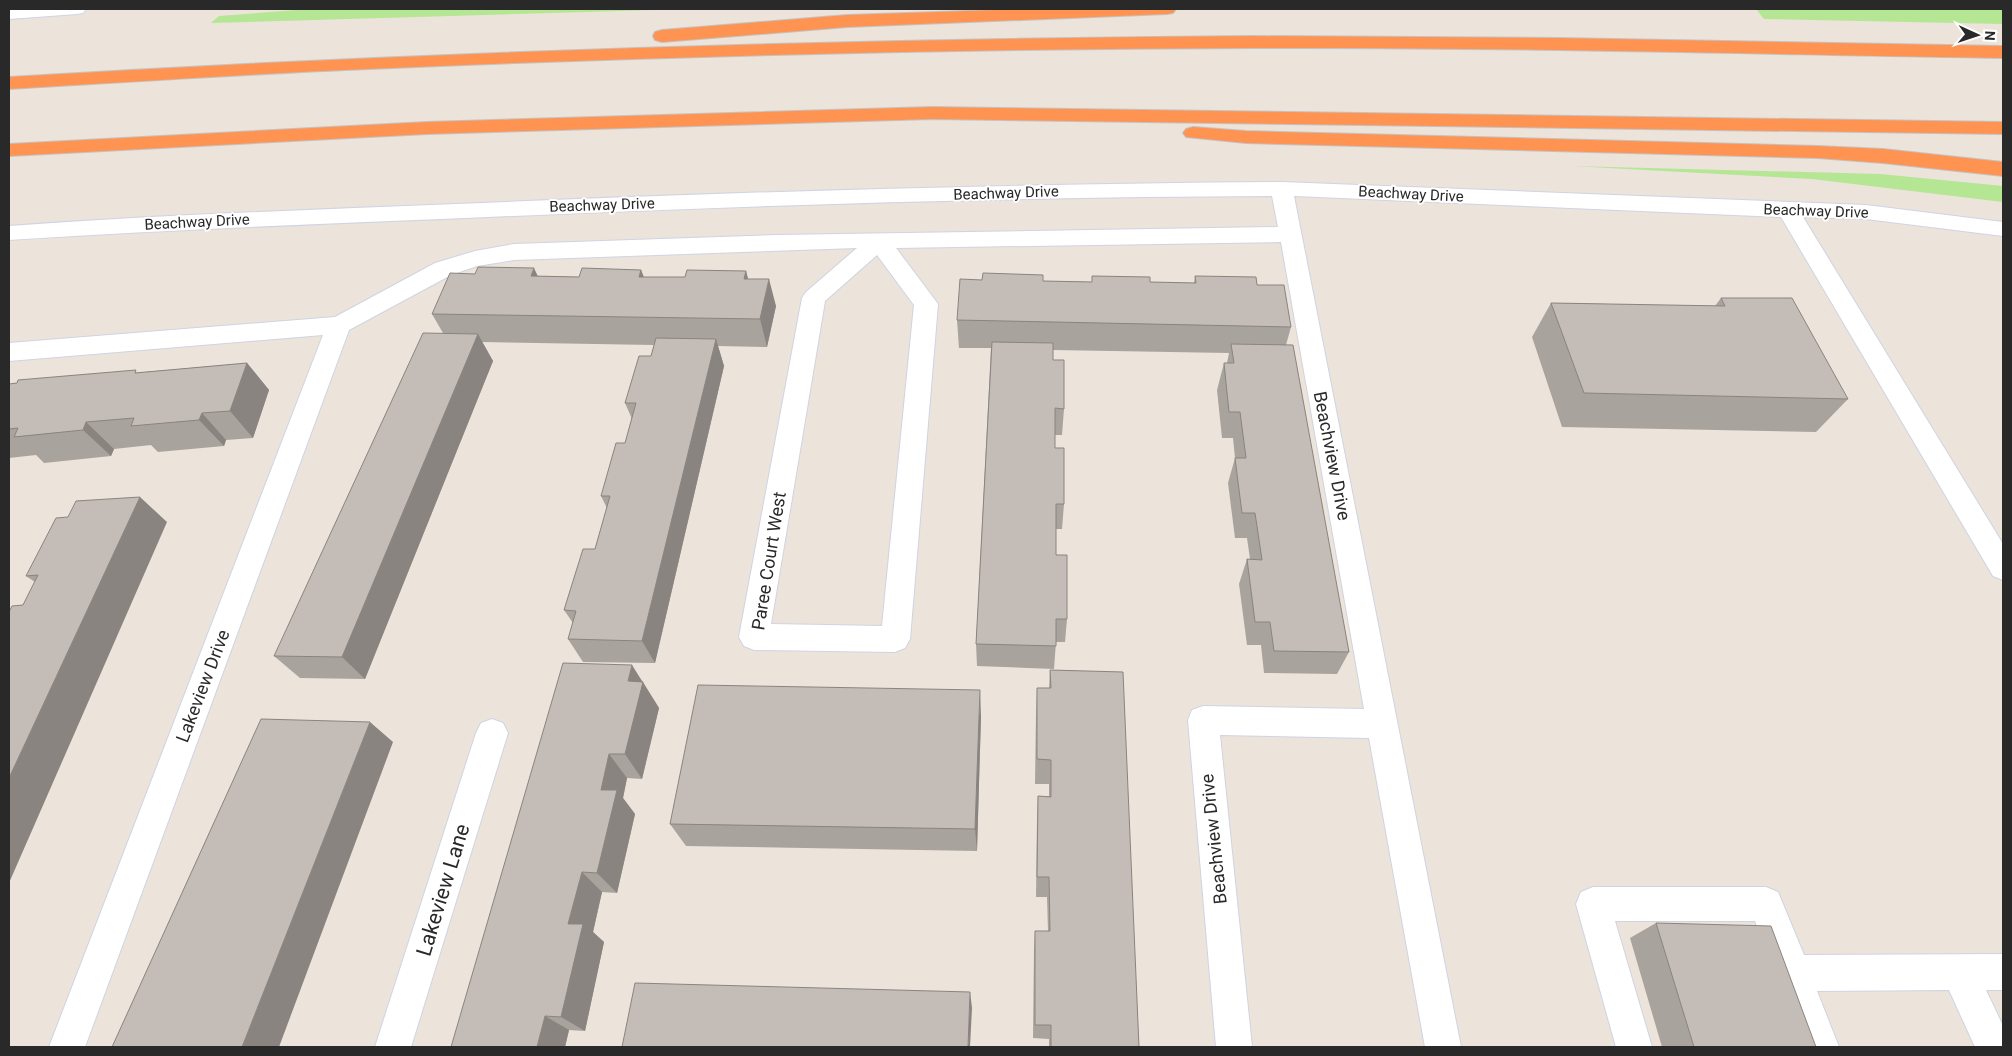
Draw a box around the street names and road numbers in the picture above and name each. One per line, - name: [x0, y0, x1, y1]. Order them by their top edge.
- street label: Beachway Drive: [953, 182, 1059, 204]
- street label: Beachway Drive: [1358, 182, 1464, 206]
- street label: Beachway Drive: [549, 194, 655, 216]
- street label: Beachway Drive: [1763, 200, 1869, 222]
- street label: Beachway Drive: [144, 210, 250, 234]
- street label: Beachview Drive: [1310, 390, 1355, 522]
- street label: Paree Court West: [747, 490, 790, 632]
- street label: Lakeview Drive: [171, 627, 234, 745]
- street label: Beachview Drive: [1196, 773, 1231, 905]
- street label: Lakeview Lane: [411, 821, 475, 959]

